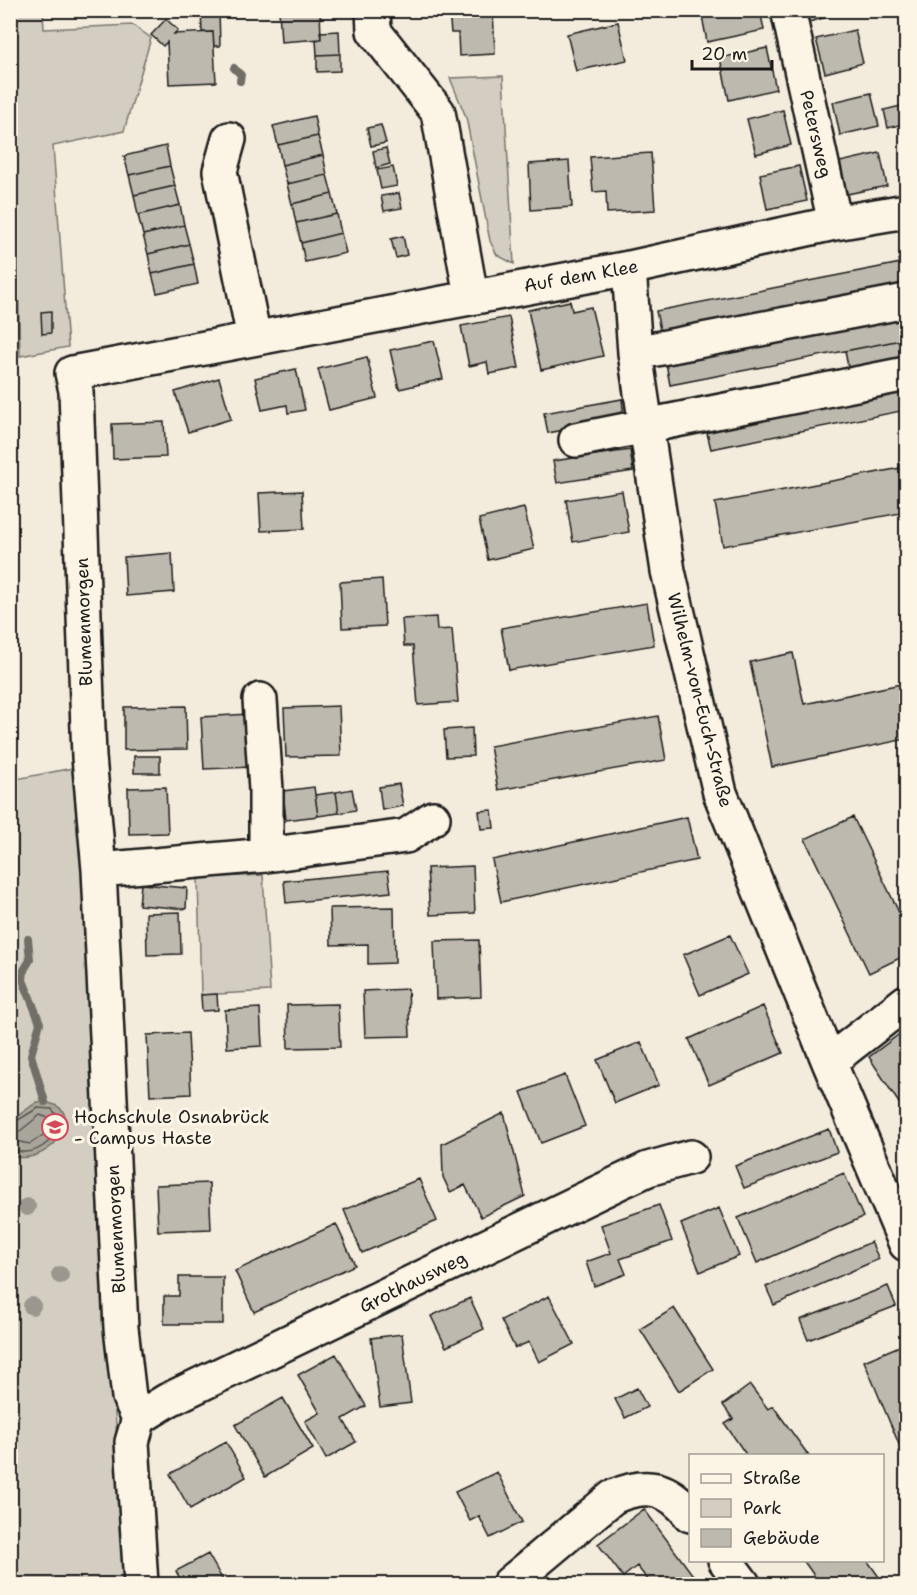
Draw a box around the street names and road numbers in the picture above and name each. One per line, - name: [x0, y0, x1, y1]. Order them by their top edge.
- street label: Petersweg: [794, 88, 838, 180]
- street label: Auf dem Klee: [522, 254, 640, 298]
- street label: Blumenmorgen: [70, 557, 98, 687]
- street label: Wilhelm-von-Euch-Straße: [662, 590, 738, 810]
- street label: Blumenmorgen: [101, 1164, 131, 1294]
- street label: Grothausweg: [355, 1246, 471, 1318]

